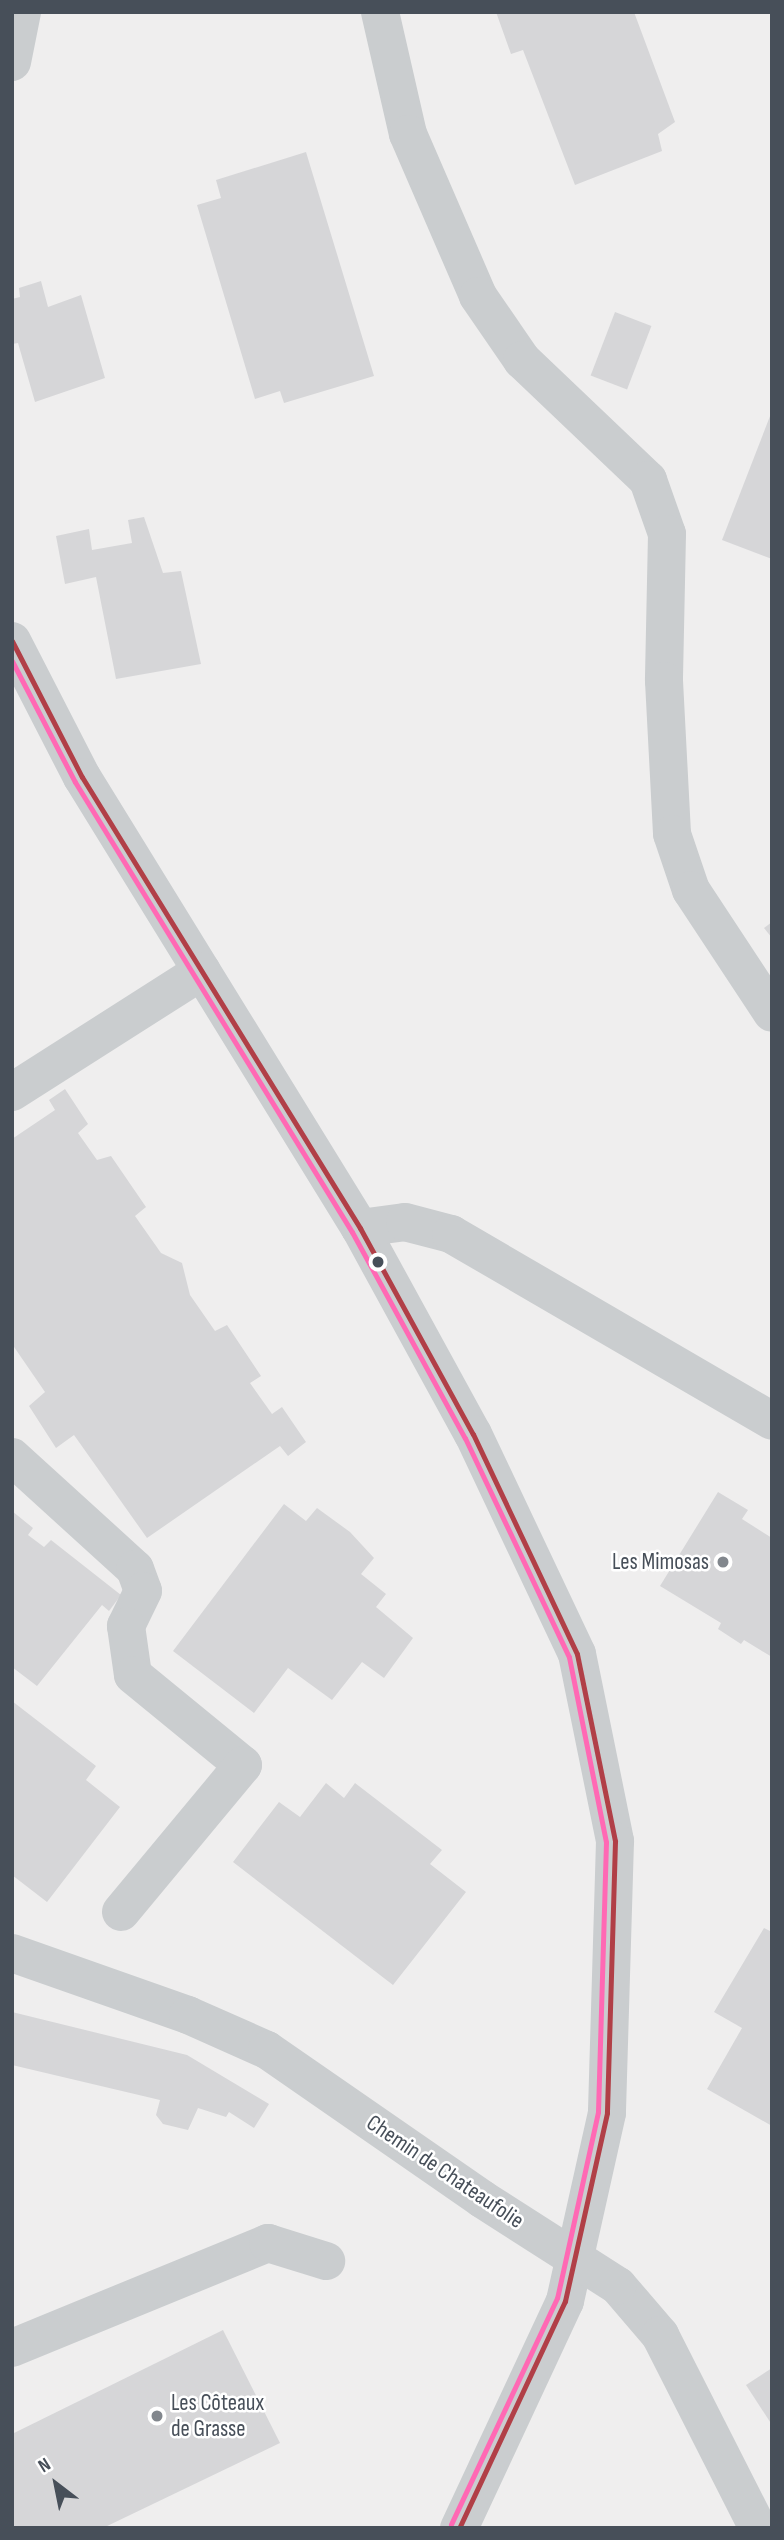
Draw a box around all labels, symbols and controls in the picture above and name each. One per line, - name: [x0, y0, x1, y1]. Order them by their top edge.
- unlabelled marker: [371, 1255, 385, 1269]
- place label: Les Mimosas: [612, 1548, 709, 1576]
- marker: Les Mimosas: [715, 1554, 731, 1570]
- street label: Chemin de Chateaufolie: [361, 2109, 529, 2235]
- place label: Les Côteaux de Grasse: [171, 2389, 264, 2443]
- marker: Les Côteaux de Grasse: [149, 2408, 165, 2424]
- north arrow: [21, 2449, 91, 2519]
- text: N: [34, 2453, 55, 2478]

